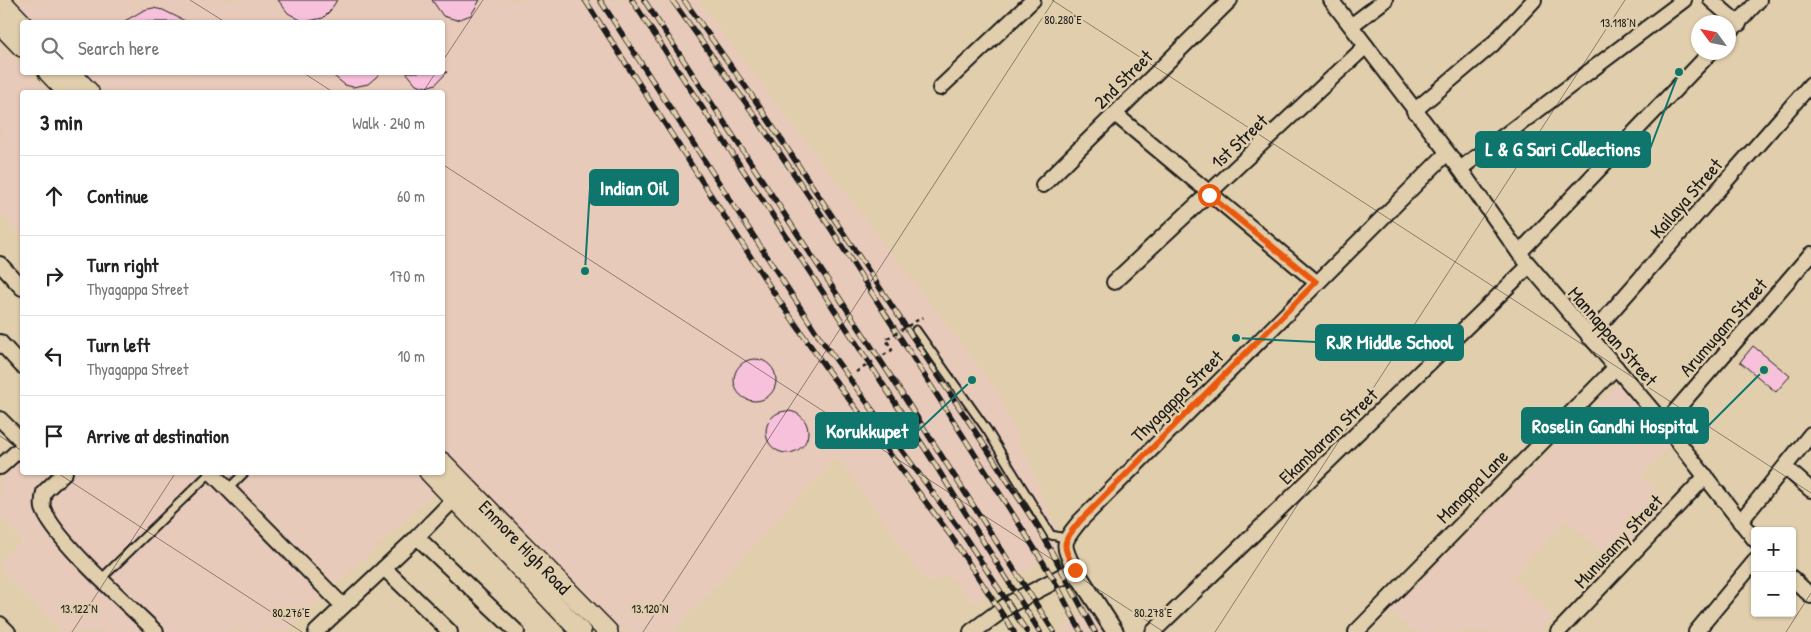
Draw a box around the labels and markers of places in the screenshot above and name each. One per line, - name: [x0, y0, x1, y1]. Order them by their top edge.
- callout: L & G Sari Collections: [1476, 132, 1650, 167]
- callout: Indian Oil: [590, 170, 678, 205]
- callout: RJR Middle School: [1316, 325, 1463, 360]
- callout: Roselin Gandhi Hospital: [1522, 408, 1708, 443]
- callout: Korukkupet: [816, 413, 918, 448]

